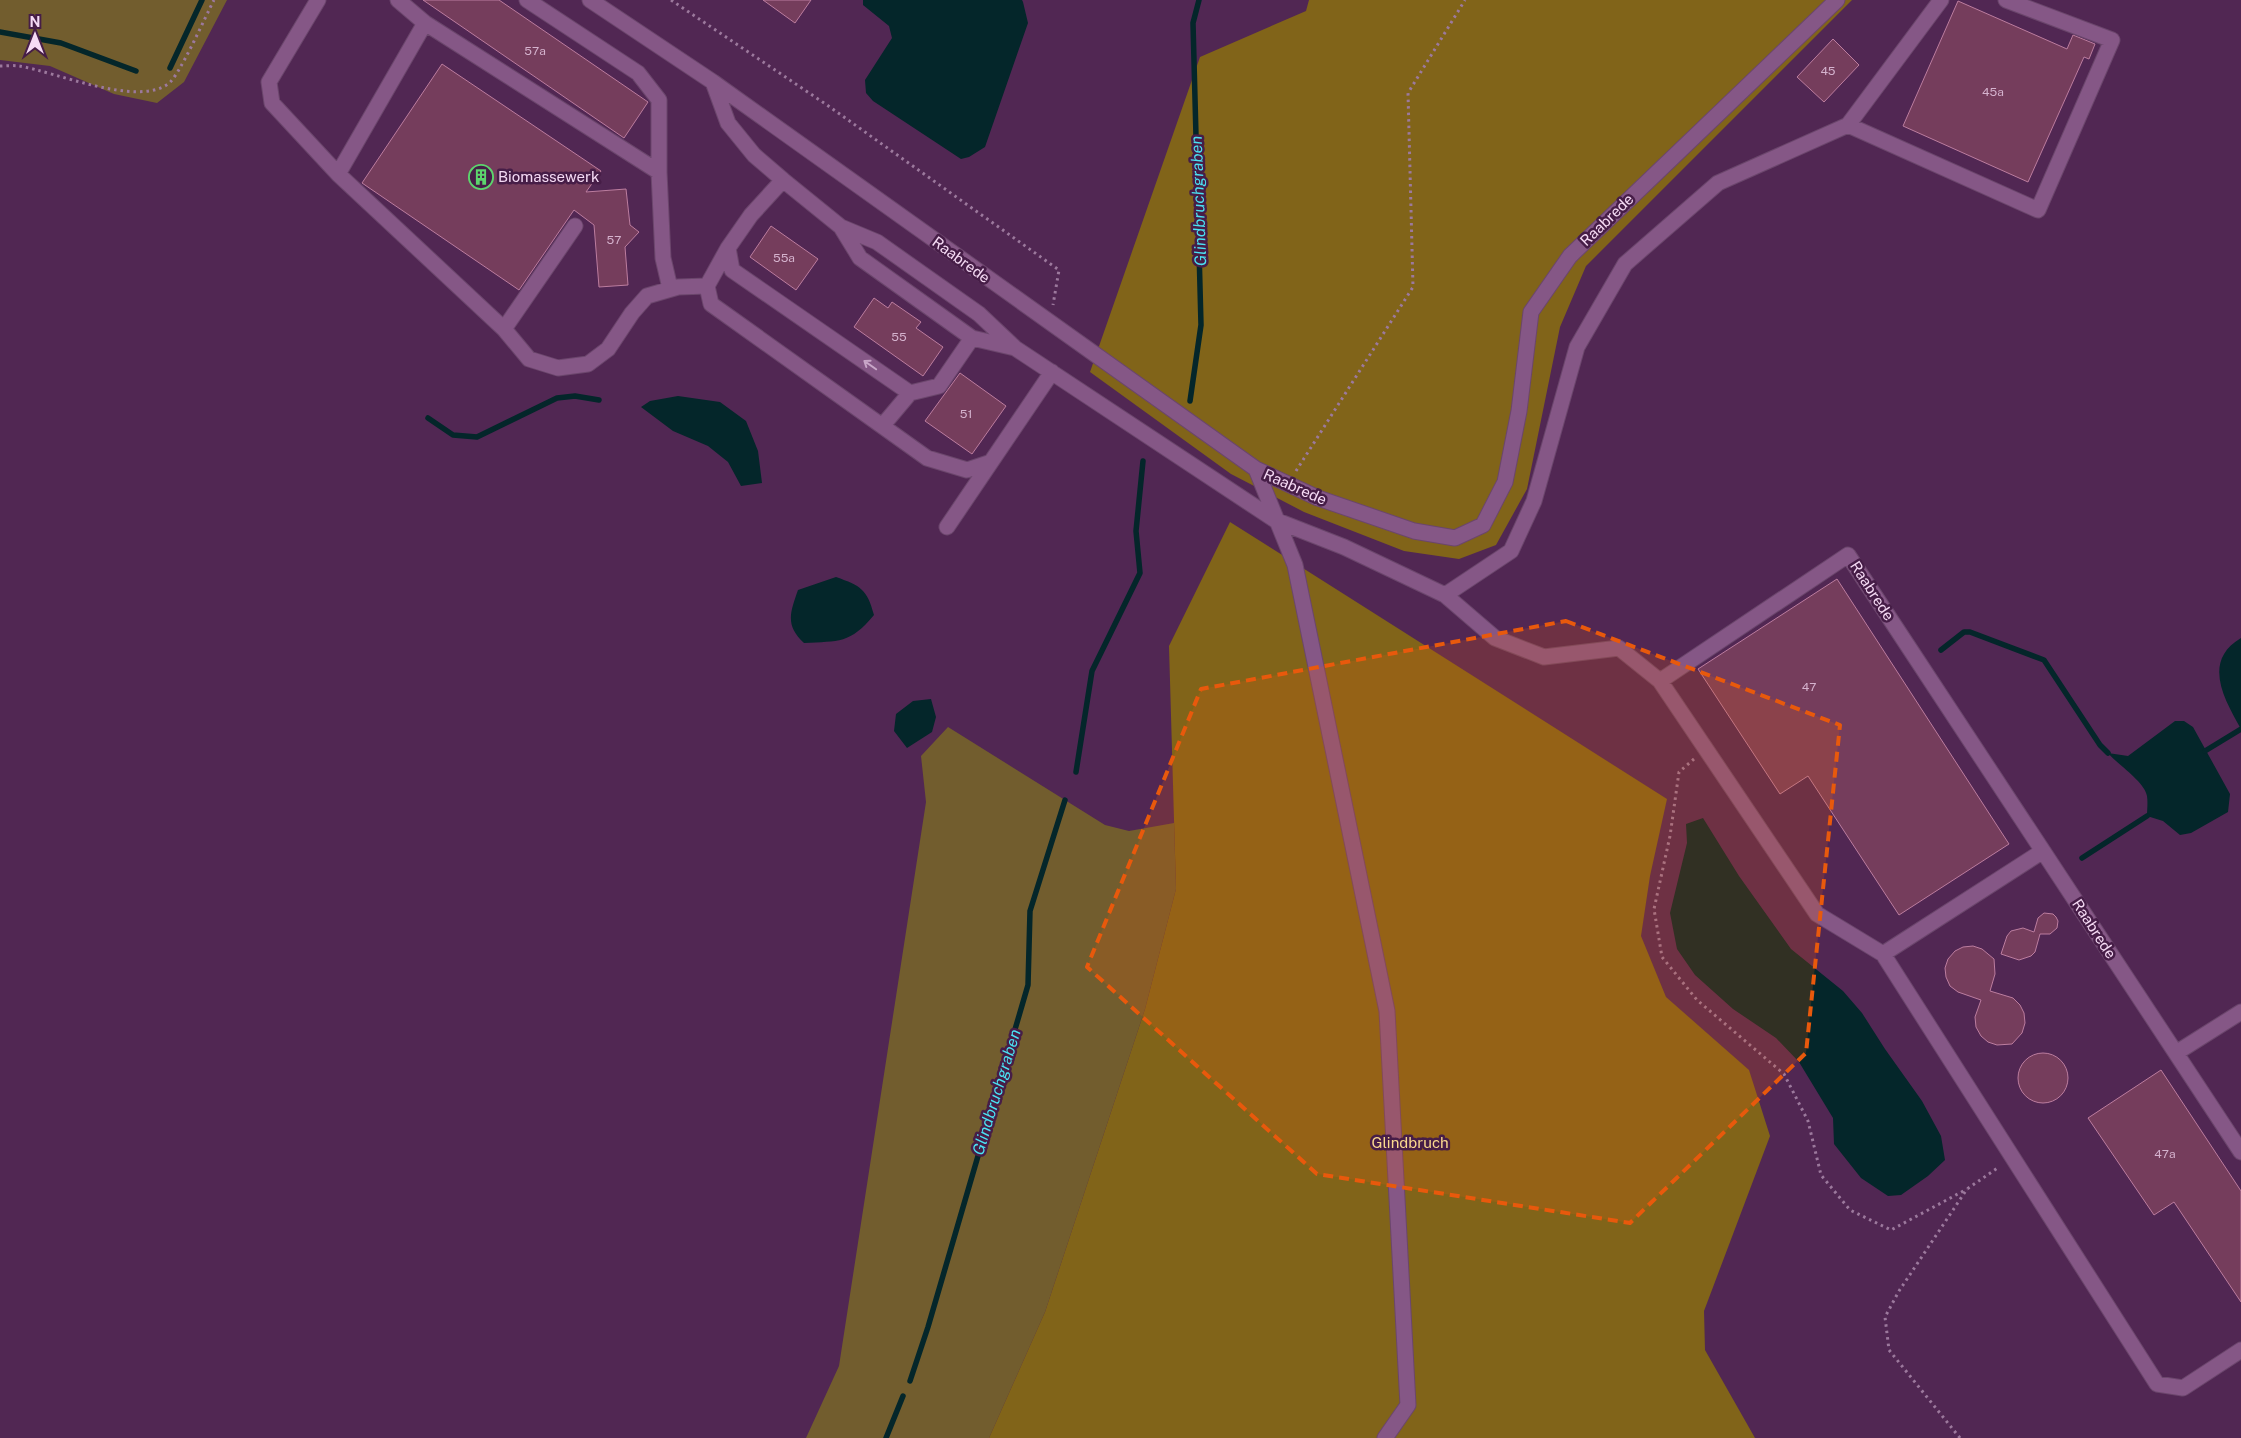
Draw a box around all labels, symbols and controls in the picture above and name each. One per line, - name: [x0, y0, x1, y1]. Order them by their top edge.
- north arrow: [10, 10, 60, 60]
- text: N: [30, 14, 40, 30]
- house number: 57a: [524, 44, 546, 58]
- house number: 45: [1820, 64, 1836, 78]
- house number: 45a: [1982, 85, 2004, 99]
- water label: Glindbruchgraben: [1187, 135, 1210, 267]
- building icon: Biomassewerk: [468, 164, 494, 190]
- place label: Biomassewerk: [498, 168, 599, 185]
- street label: Raabrede: [1577, 190, 1637, 249]
- house number: 57: [607, 233, 621, 247]
- street label: Raabrede: [929, 233, 993, 286]
- house number: 55a: [773, 251, 795, 265]
- house number: 55: [891, 330, 907, 344]
- one-way arrow: [863, 360, 877, 370]
- house number: 51: [960, 407, 972, 421]
- street label: Raabrede: [1261, 465, 1329, 508]
- street label: Raabrede: [1847, 558, 1898, 624]
- house number: 47: [1802, 680, 1816, 694]
- street label: Raabrede: [2069, 896, 2120, 962]
- water label: Glindbruchgraben: [968, 1027, 1025, 1157]
- park label: Glindbruch: [1371, 1134, 1449, 1151]
- house number: 47a: [2154, 1147, 2176, 1161]

